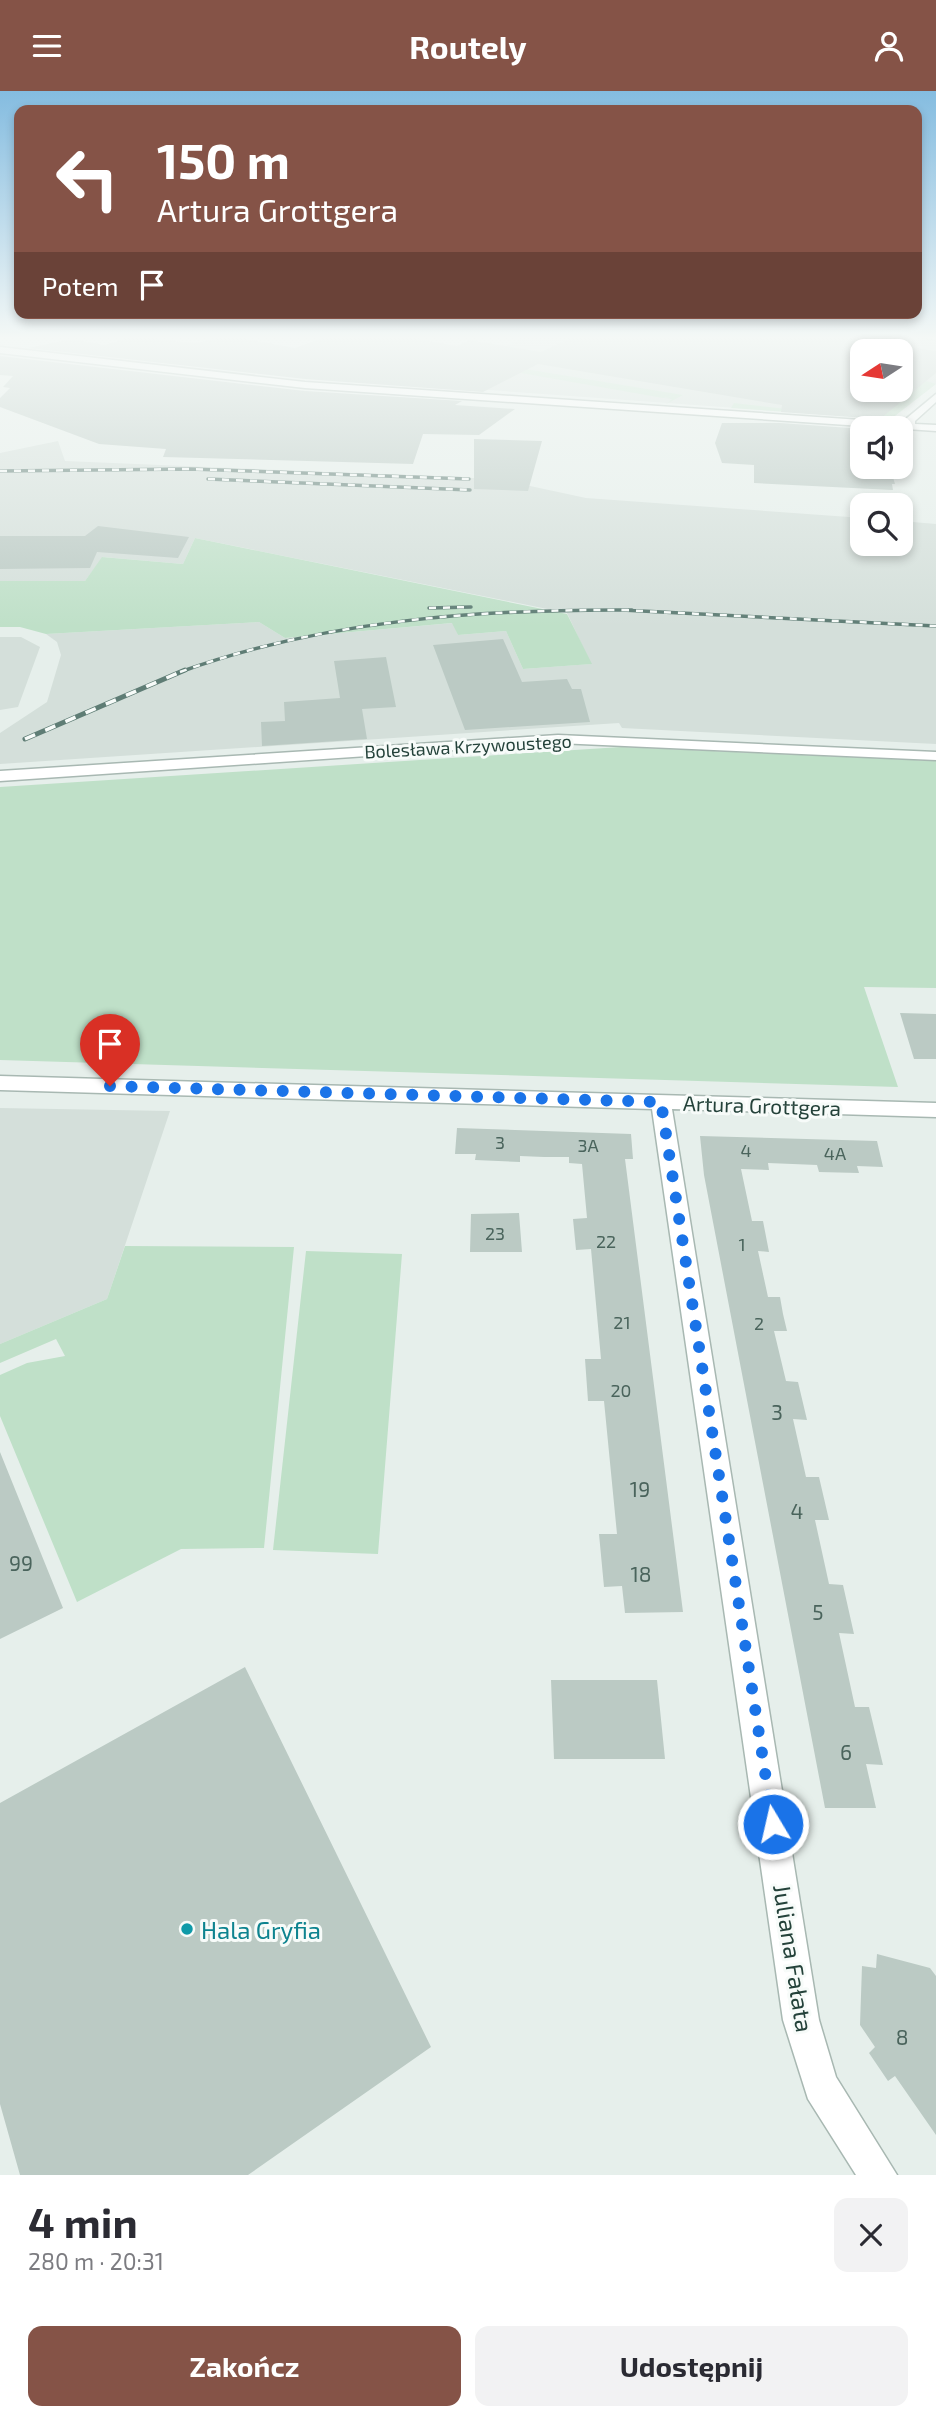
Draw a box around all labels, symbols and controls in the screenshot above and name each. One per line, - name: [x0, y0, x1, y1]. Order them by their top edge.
- icon: menu: [28, 27, 66, 65]
- text: Routely: [409, 27, 527, 65]
- icon: person: [870, 27, 908, 65]
- text: 150 m: [157, 130, 290, 189]
- icon: left: [42, 133, 133, 224]
- text: Artura Grottgera: [157, 190, 398, 228]
- icon: arrive: [133, 266, 171, 304]
- text: Potem: [42, 270, 119, 301]
- north arrow: [850, 339, 914, 403]
- map controls: [850, 339, 913, 556]
- button: sound: [850, 416, 913, 479]
- button: search: [850, 493, 913, 556]
- street label: Bolesława Krzywoustego: [364, 730, 572, 762]
- pin: [80, 1014, 140, 1086]
- icon: arrive: [91, 1025, 129, 1063]
- street label: Artura Grottgera: [683, 1090, 841, 1120]
- house number: 3: [495, 1131, 505, 1153]
- house number: 3A: [577, 1134, 599, 1156]
- house number: 4: [740, 1139, 752, 1161]
- house number: 4A: [824, 1142, 847, 1164]
- house number: 23: [485, 1222, 505, 1244]
- house number: 22: [596, 1230, 616, 1252]
- house number: 1: [738, 1233, 746, 1255]
- house number: 21: [613, 1311, 631, 1333]
- house number: 2: [754, 1312, 764, 1334]
- house number: 20: [611, 1379, 631, 1401]
- house number: 3: [771, 1399, 783, 1424]
- house number: 19: [630, 1476, 650, 1501]
- house number: 4: [791, 1498, 803, 1523]
- house number: 99: [9, 1550, 33, 1575]
- house number: 18: [630, 1561, 652, 1586]
- house number: 5: [812, 1599, 824, 1624]
- house number: 6: [840, 1739, 852, 1764]
- position arrow: [736, 1787, 810, 1861]
- street label: Juliana Fałata: [768, 1882, 820, 2034]
- place label: Hala Gryfia: [201, 1915, 321, 1944]
- marker: Hala Gryfia: [179, 1921, 195, 1937]
- house number: 8: [896, 2024, 908, 2049]
- text: 4 min: [28, 2196, 138, 2246]
- button: close: [834, 2198, 908, 2272]
- text: 280 m · 20:31: [28, 2247, 164, 2275]
- button: Zakończ: [28, 2326, 461, 2406]
- button: Udostępnij: [475, 2326, 908, 2406]

